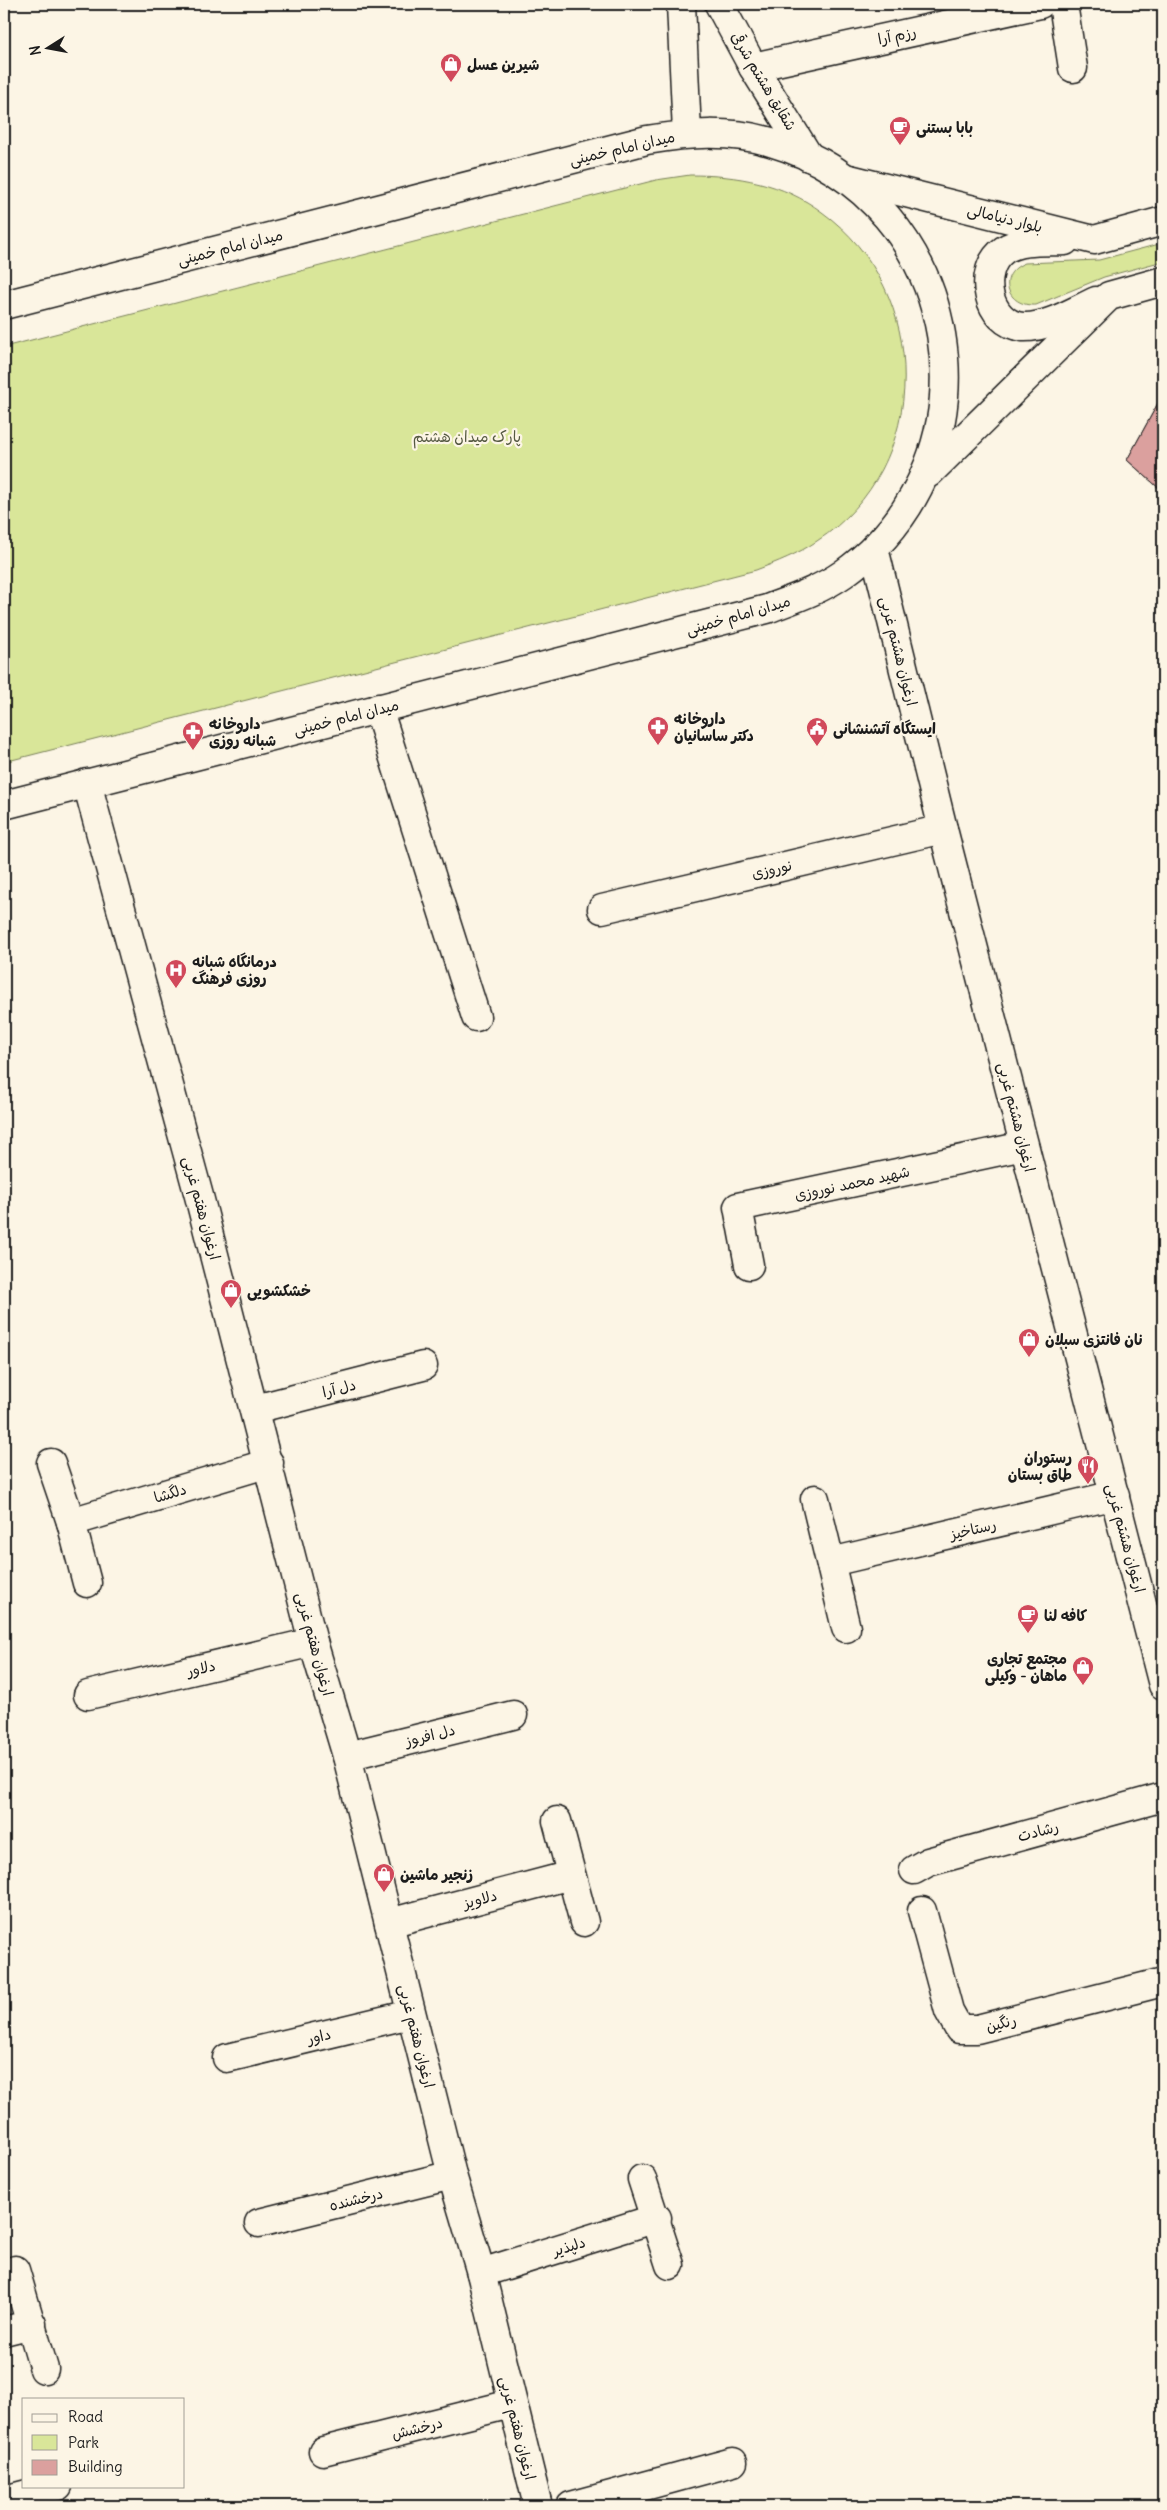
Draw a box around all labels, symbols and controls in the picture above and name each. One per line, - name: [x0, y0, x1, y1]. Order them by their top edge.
- north arrow: [22, 22, 72, 72]
- street label: رزم آرا: [876, 22, 918, 50]
- street label: شقایق هشتم شرقی: [725, 28, 802, 135]
- text: N: [25, 44, 45, 57]
- shop icon: شیرین عسل: [439, 52, 463, 83]
- place label: شیرین عسل: [467, 55, 539, 74]
- cafe icon: بابا بستنی: [888, 115, 912, 146]
- place label: بابا بستنی: [916, 118, 973, 138]
- street label: میدان امام خمینی: [567, 127, 677, 171]
- street label: بلوار دنیامالی: [965, 199, 1045, 237]
- street label: میدان امام خمینی: [175, 225, 285, 271]
- park label: پارک میدان هشتم: [413, 427, 521, 449]
- street label: میدان امام خمینی: [684, 591, 793, 641]
- street label: ارغوان هشتم غربی: [873, 594, 922, 708]
- street label: میدان امام خمینی: [291, 695, 401, 741]
- place label: داروخانه دکتر ساسانیان: [674, 709, 754, 745]
- place label: داروخانه شبانه روزی: [209, 714, 276, 750]
- pharmacy icon: داروخانه دکتر ساسانیان: [646, 715, 670, 746]
- public building icon: ایستگاه آتشنشانی: [805, 716, 829, 747]
- place label: ایستگاه آتشنشانی: [833, 719, 936, 739]
- pharmacy icon: داروخانه شبانه روزی: [181, 720, 205, 751]
- street label: نوروزی: [750, 855, 794, 883]
- place label: درمانگاه شبانه روزی فرهنگ: [192, 952, 277, 988]
- hospital icon: درمانگاه شبانه روزی فرهنگ: [164, 958, 188, 989]
- street label: ارغوان هشتم غربی: [991, 1060, 1040, 1174]
- street label: ارغوان هفتم غربی: [176, 1154, 225, 1263]
- street label: شهید محمد نوروزی: [793, 1162, 911, 1204]
- shop icon: خشکشویی: [219, 1278, 243, 1309]
- place label: خشکشویی: [247, 1281, 311, 1301]
- shop icon: نان فانتزی سبلان: [1017, 1327, 1041, 1358]
- place label: نان فانتزی سبلان: [1045, 1330, 1143, 1349]
- street label: دل آرا: [320, 1375, 358, 1401]
- place label: رستوران طاق بستان: [1008, 1448, 1072, 1484]
- restaurant icon: رستوران طاق بستان: [1076, 1454, 1100, 1485]
- street label: دلگشا: [151, 1479, 189, 1507]
- street label: ارغوان هشتم غربی: [1099, 1481, 1150, 1595]
- street label: رستاخیز: [946, 1514, 998, 1544]
- street label: ارغوان هفتم غربی: [289, 1590, 338, 1699]
- cafe icon: کافه لنا: [1016, 1603, 1040, 1634]
- place label: کافه لنا: [1044, 1606, 1088, 1625]
- place label: مجتمع تجاری ماهان - وکیلی: [985, 1649, 1067, 1686]
- street label: دلاور: [184, 1655, 217, 1681]
- shop icon: مجتمع تجاری ماهان - وکیلی: [1071, 1655, 1095, 1686]
- street label: دل افروز: [402, 1720, 457, 1752]
- street label: رشادت: [1015, 1816, 1061, 1846]
- shop icon: زنجیر ماشین: [372, 1862, 396, 1893]
- place label: زنجیر ماشین: [400, 1865, 473, 1884]
- street label: دلاویز: [459, 1885, 499, 1913]
- street label: ارغوان هفتم غربی: [392, 1982, 439, 2091]
- street label: رنگین: [984, 2010, 1018, 2036]
- street label: داور: [304, 2024, 333, 2048]
- street label: درخشنده: [327, 2183, 385, 2215]
- street label: دلپذیر: [548, 2232, 588, 2262]
- street label: ارغوان هفتم غربی: [493, 2374, 540, 2483]
- legend: [22, 2398, 185, 2488]
- text: Road: [68, 2407, 103, 2426]
- street label: درخشش: [389, 2412, 445, 2444]
- text: Park: [68, 2433, 99, 2452]
- text: Building: [68, 2457, 123, 2476]

